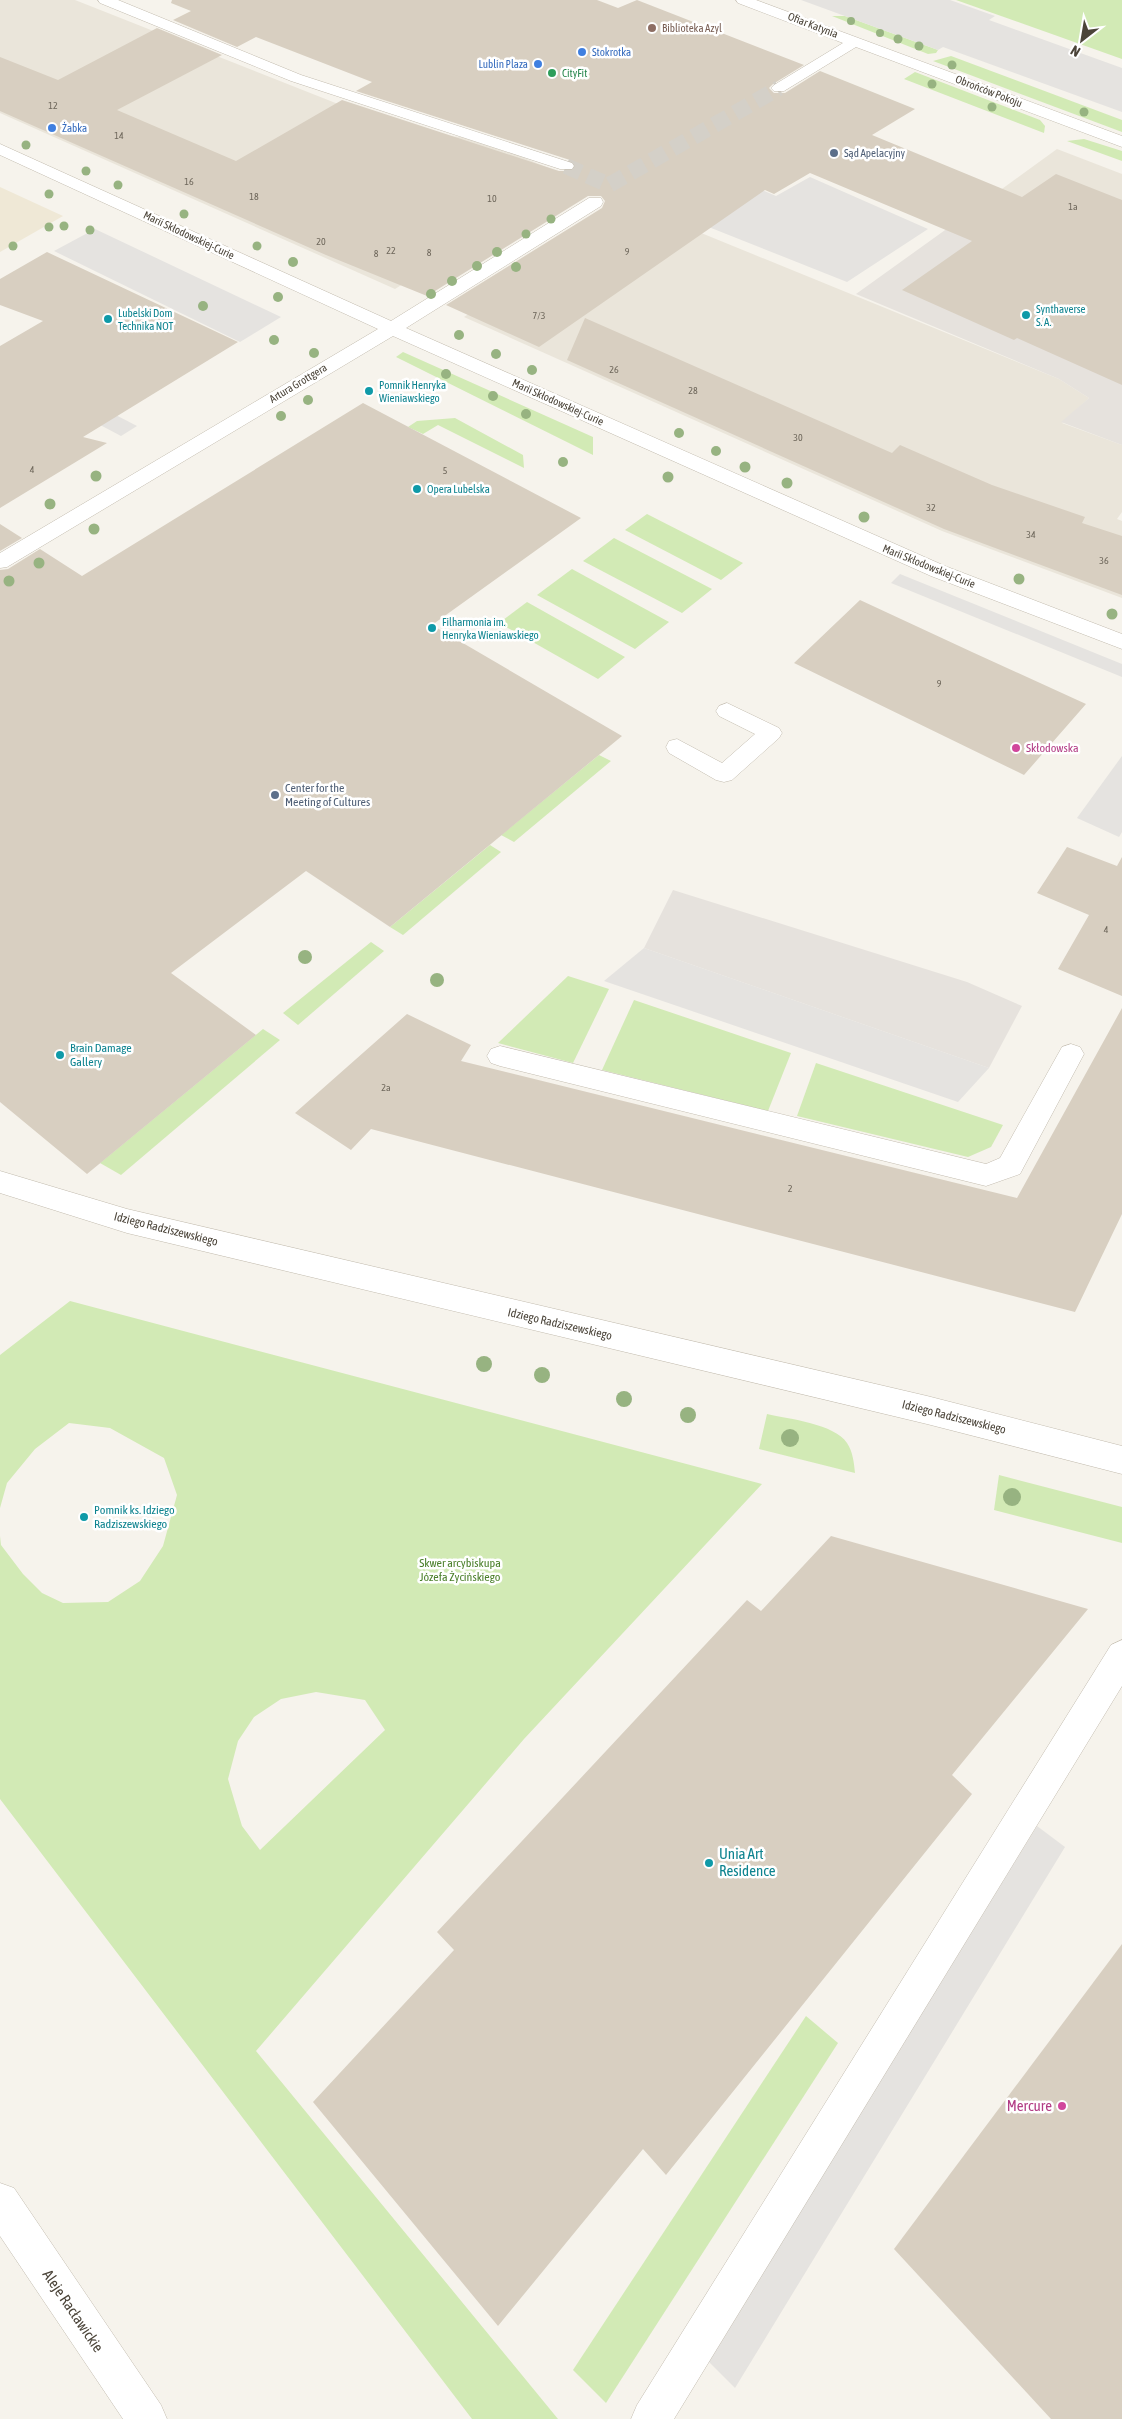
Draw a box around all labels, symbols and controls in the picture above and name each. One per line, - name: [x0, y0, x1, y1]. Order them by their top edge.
- street label: Ofiar Katynia: [786, 10, 840, 40]
- north arrow: [1057, 15, 1107, 65]
- marker: Biblioteka Azyl: [646, 22, 658, 34]
- place label: Biblioteka Azyl: [662, 22, 722, 34]
- text: N: [1068, 42, 1083, 60]
- marker: Stokrotka: [576, 46, 588, 58]
- place label: Stokrotka: [592, 46, 631, 58]
- place label: Lublin Plaza: [478, 58, 528, 70]
- marker: Lublin Plaza: [532, 58, 544, 70]
- marker: CityFit: [546, 67, 558, 79]
- place label: CityFit: [562, 67, 587, 79]
- street label: Obrońców Pokoju: [954, 73, 1024, 109]
- house number: 12: [48, 100, 58, 111]
- marker: Żabka: [46, 122, 58, 134]
- place label: Żabka: [62, 122, 87, 134]
- house number: 14: [114, 130, 124, 141]
- marker: Sąd Apelacyjny: [828, 147, 840, 159]
- place label: Sąd Apelacyjny: [844, 147, 906, 159]
- house number: 16: [184, 176, 194, 187]
- house number: 18: [249, 191, 259, 202]
- house number: 10: [487, 193, 497, 204]
- house number: 1a: [1068, 201, 1078, 212]
- street label: Marii Skłodowskiej-Curie: [142, 209, 236, 261]
- house number: 20: [316, 236, 326, 247]
- house number: 22: [386, 245, 396, 256]
- house number: 9: [625, 246, 630, 257]
- house number: 8: [427, 247, 432, 258]
- house number: 8: [374, 248, 379, 259]
- place label: Synthaverse S. A.: [1036, 303, 1086, 328]
- place label: Lubelski Dom Technika NOT: [118, 307, 174, 332]
- marker: Synthaverse S. A.: [1020, 309, 1032, 321]
- house number: 7/3: [533, 310, 546, 321]
- marker: Lubelski Dom Technika NOT: [102, 313, 114, 325]
- street label: Artura Grottgera: [267, 361, 329, 405]
- house number: 26: [609, 364, 619, 375]
- street label: Marii Skłodowskiej-Curie: [510, 376, 606, 428]
- place label: Pomnik Henryka Wieniawskiego: [379, 379, 446, 404]
- marker: Pomnik Henryka Wieniawskiego: [363, 385, 375, 397]
- house number: 28: [688, 385, 698, 396]
- house number: 30: [793, 432, 803, 443]
- house number: 4: [30, 464, 35, 475]
- house number: 5: [443, 465, 448, 476]
- marker: Opera Lubelska: [411, 483, 423, 495]
- place label: Opera Lubelska: [427, 483, 490, 495]
- house number: 32: [926, 502, 936, 513]
- house number: 34: [1026, 529, 1036, 540]
- street label: Marii Skłodowskiej-Curie: [881, 542, 977, 590]
- house number: 36: [1099, 555, 1109, 566]
- place label: Filharmonia im. Henryka Wieniawskiego: [442, 616, 539, 641]
- marker: Filharmonia im. Henryka Wieniawskiego: [426, 622, 438, 634]
- house number: 9: [937, 678, 942, 689]
- place label: Skłodowska: [1026, 741, 1079, 755]
- marker: Skłodowska: [1010, 742, 1022, 754]
- place label: Center for the Meeting of Cultures: [285, 781, 370, 809]
- marker: Center for the Meeting of Cultures: [269, 789, 281, 801]
- house number: 4: [1104, 924, 1109, 935]
- place label: Brain Damage Gallery: [70, 1041, 132, 1069]
- marker: Brain Damage Gallery: [54, 1049, 66, 1061]
- house number: 2a: [381, 1082, 391, 1093]
- house number: 2: [788, 1183, 793, 1194]
- street label: Idziego Radziszewskiego: [113, 1209, 220, 1249]
- street label: Idziego Radziszewskiego: [506, 1305, 614, 1343]
- street label: Idziego Radziszewskiego: [901, 1397, 1008, 1437]
- place label: Pomnik ks. Idziego Radziszewskiego: [94, 1503, 175, 1531]
- marker: Pomnik ks. Idziego Radziszewskiego: [78, 1511, 90, 1523]
- park label: Skwer arcybiskupa Józefa Życińskiego: [419, 1556, 501, 1584]
- place label: Unia Art Residence: [719, 1845, 776, 1879]
- marker: Unia Art Residence: [703, 1857, 715, 1869]
- place label: Mercure: [1007, 2097, 1052, 2114]
- marker: Mercure: [1056, 2100, 1068, 2112]
- street label: Aleje Racławickie: [40, 2266, 107, 2355]

